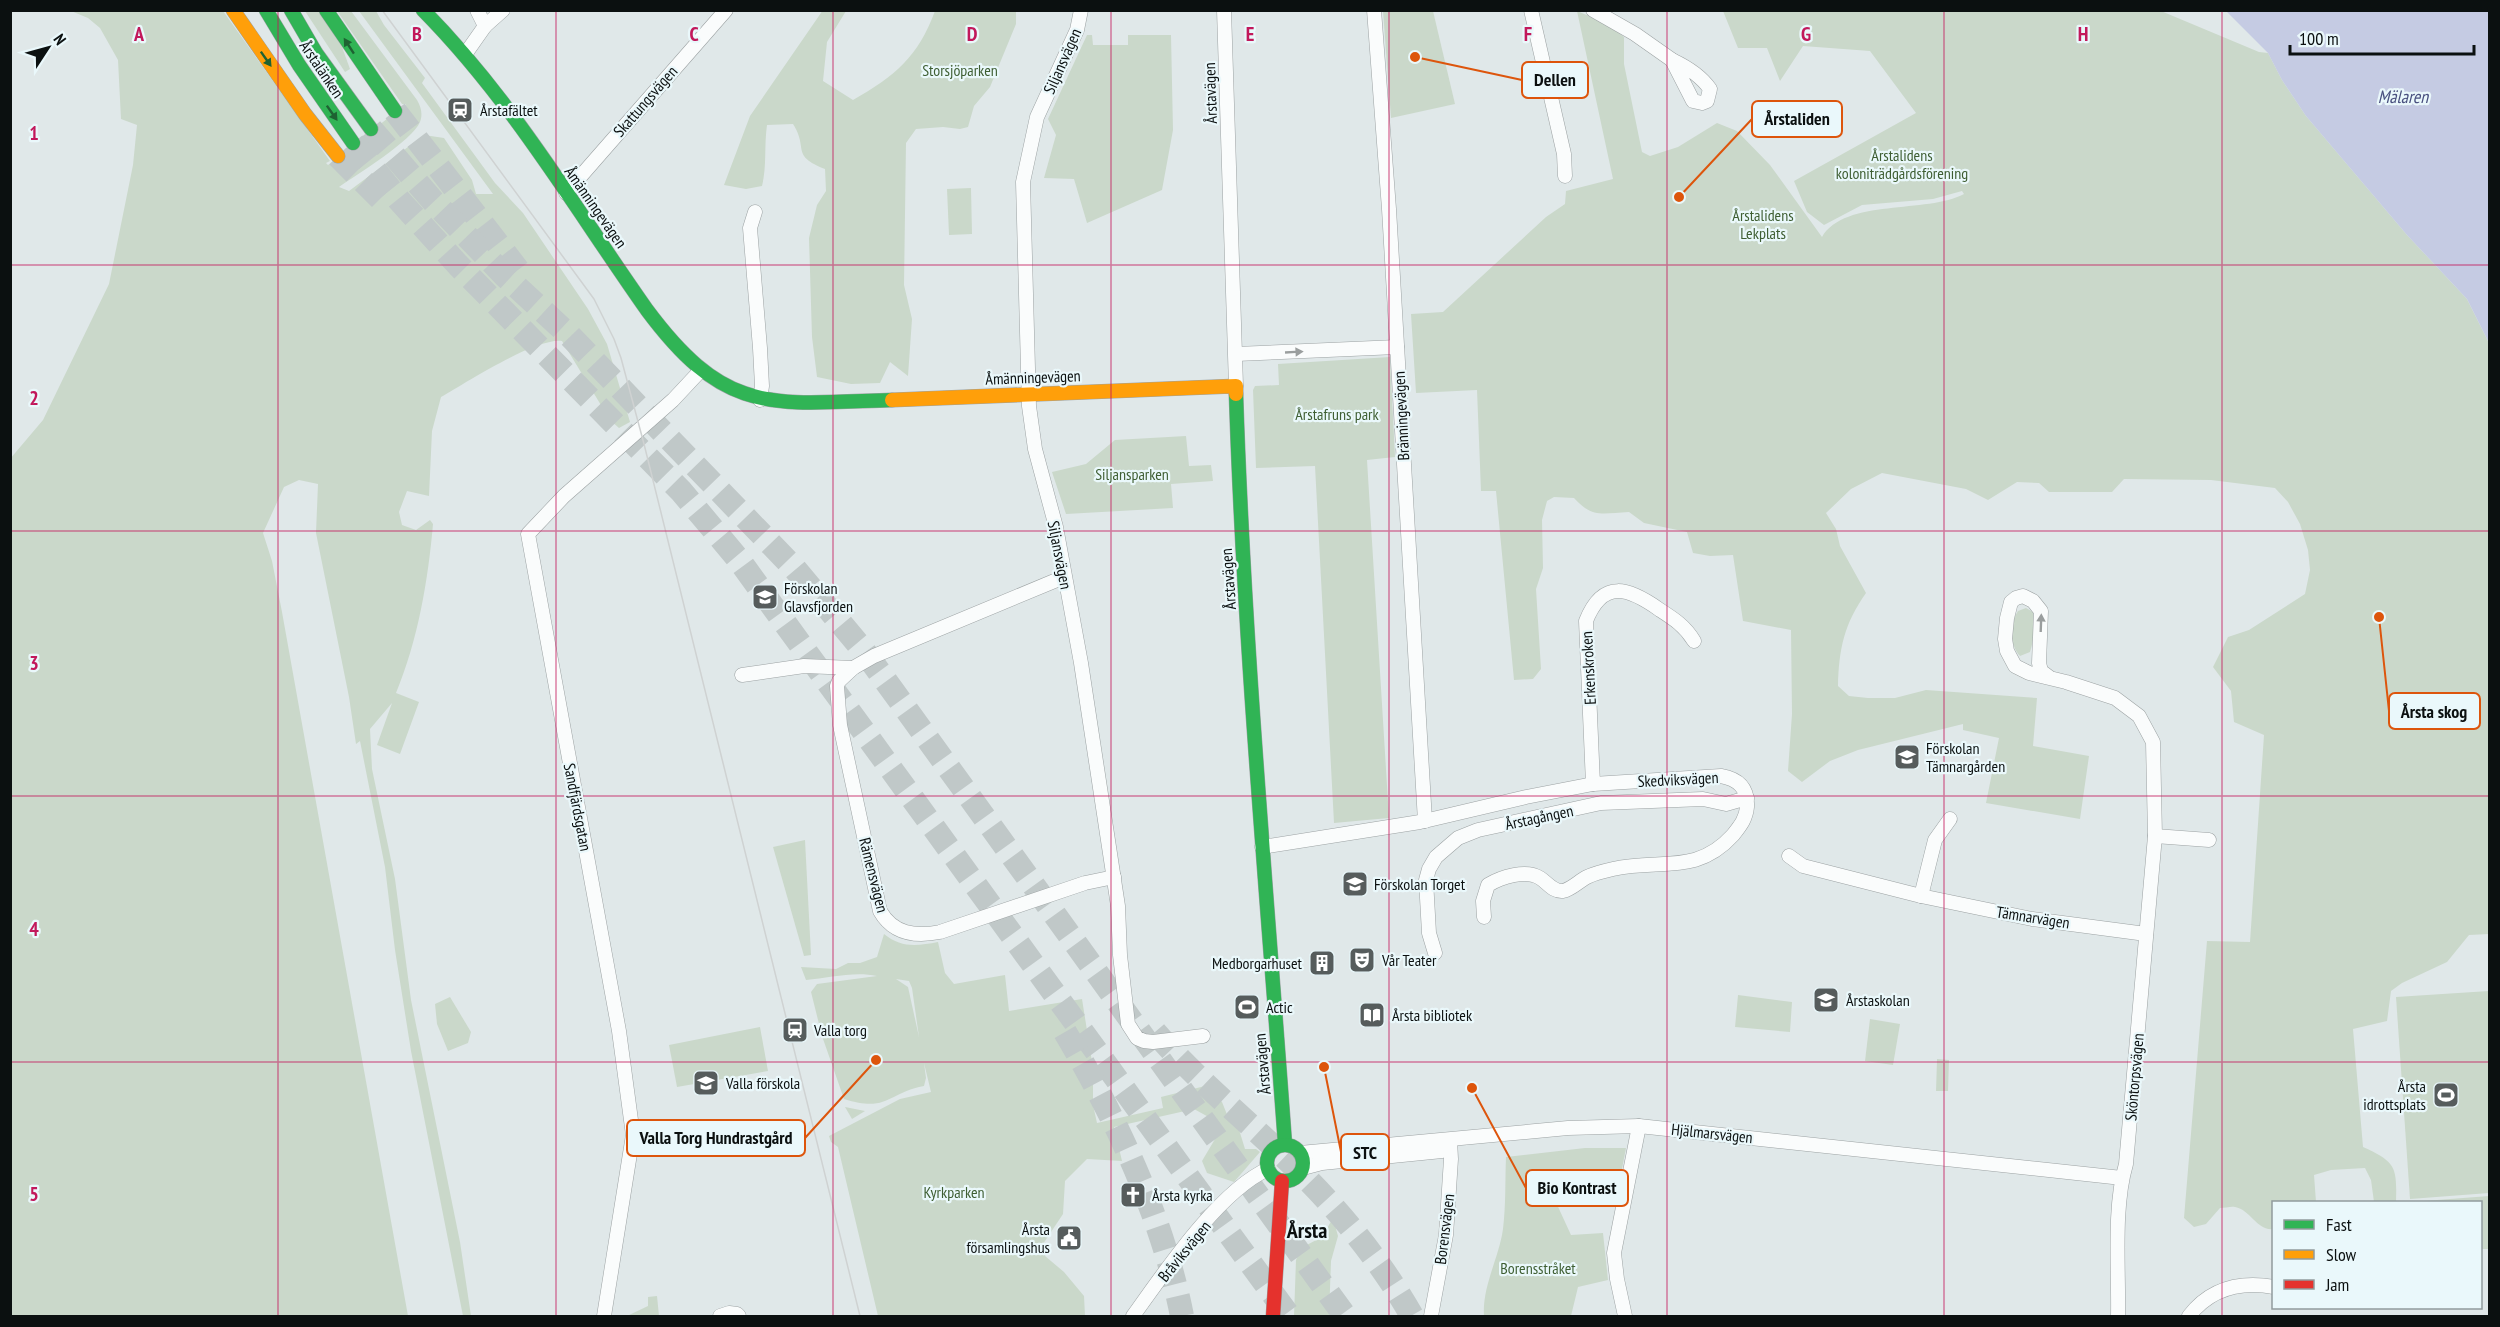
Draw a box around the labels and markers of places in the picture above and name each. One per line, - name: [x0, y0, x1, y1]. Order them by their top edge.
- callout: Dellen: [1522, 62, 1588, 98]
- station icon: Årstafältet: [445, 95, 475, 125]
- place label: Årstafältet: [480, 100, 538, 120]
- callout: Årstaliden: [1752, 101, 1842, 137]
- place label: Förskolan Glavsfjorden: [784, 578, 853, 616]
- school or university icon: Förskolan Glavsfjorden: [750, 582, 780, 612]
- callout: Årsta skog: [2389, 693, 2480, 729]
- place label: Förskolan Tämnargården: [1926, 738, 2005, 776]
- school or university icon: Förskolan Tämnargården: [1892, 742, 1922, 772]
- school or university icon: Förskolan Torget: [1340, 869, 1370, 899]
- place label: Förskolan Torget: [1374, 874, 1466, 894]
- theatre icon: Vår Teater: [1347, 945, 1377, 975]
- building icon: Medborgarhuset: [1307, 948, 1337, 978]
- place label: Vår Teater: [1381, 950, 1437, 970]
- place label: Medborgarhuset: [1212, 953, 1303, 973]
- school or university icon: Årstaskolan: [1811, 985, 1841, 1015]
- place label: Årstaskolan: [1846, 990, 1910, 1010]
- sports icon: Actic: [1232, 992, 1262, 1022]
- place label: Actic: [1266, 997, 1293, 1017]
- library icon: Årsta bibliotek: [1357, 1000, 1387, 1030]
- place label: Årsta bibliotek: [1392, 1005, 1473, 1025]
- station icon: Valla torg: [780, 1015, 810, 1045]
- place label: Valla torg: [813, 1020, 867, 1040]
- school or university icon: Valla förskola: [691, 1068, 721, 1098]
- place label: Valla förskola: [725, 1073, 800, 1093]
- place label: Årsta idrottsplats: [2363, 1076, 2426, 1114]
- sports icon: Årsta idrottsplats: [2431, 1080, 2461, 1110]
- callout: Valla Torg Hundrastgård: [627, 1120, 805, 1156]
- callout: STC: [1341, 1134, 1389, 1170]
- callout: Bio Kontrast: [1526, 1170, 1628, 1206]
- church icon: Årsta kyrka: [1118, 1180, 1148, 1210]
- place label: Årsta kyrka: [1152, 1185, 1213, 1205]
- place label: Årsta församlingshus: [967, 1219, 1050, 1257]
- public building icon: Årsta församlingshus: [1054, 1223, 1084, 1253]

